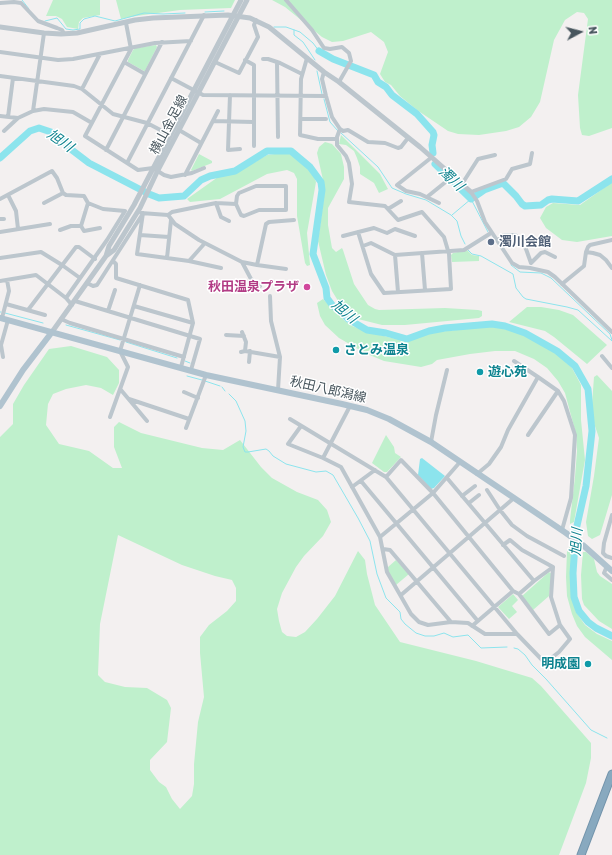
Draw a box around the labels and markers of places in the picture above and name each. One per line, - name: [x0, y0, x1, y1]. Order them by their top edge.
- place label: 濁川会館: [499, 234, 551, 250]
- marker: 濁川会館: [486, 237, 496, 247]
- place label: 秋田温泉プラザ: [208, 279, 299, 295]
- marker: 秋田温泉プラザ: [302, 282, 312, 292]
- place label: さとみ温泉: [344, 342, 409, 358]
- marker: さとみ温泉: [331, 345, 341, 355]
- place label: 遊心苑: [488, 364, 527, 380]
- marker: 遊心苑: [475, 367, 485, 377]
- place label: 明成園: [541, 656, 580, 672]
- marker: 明成園: [583, 659, 593, 669]

